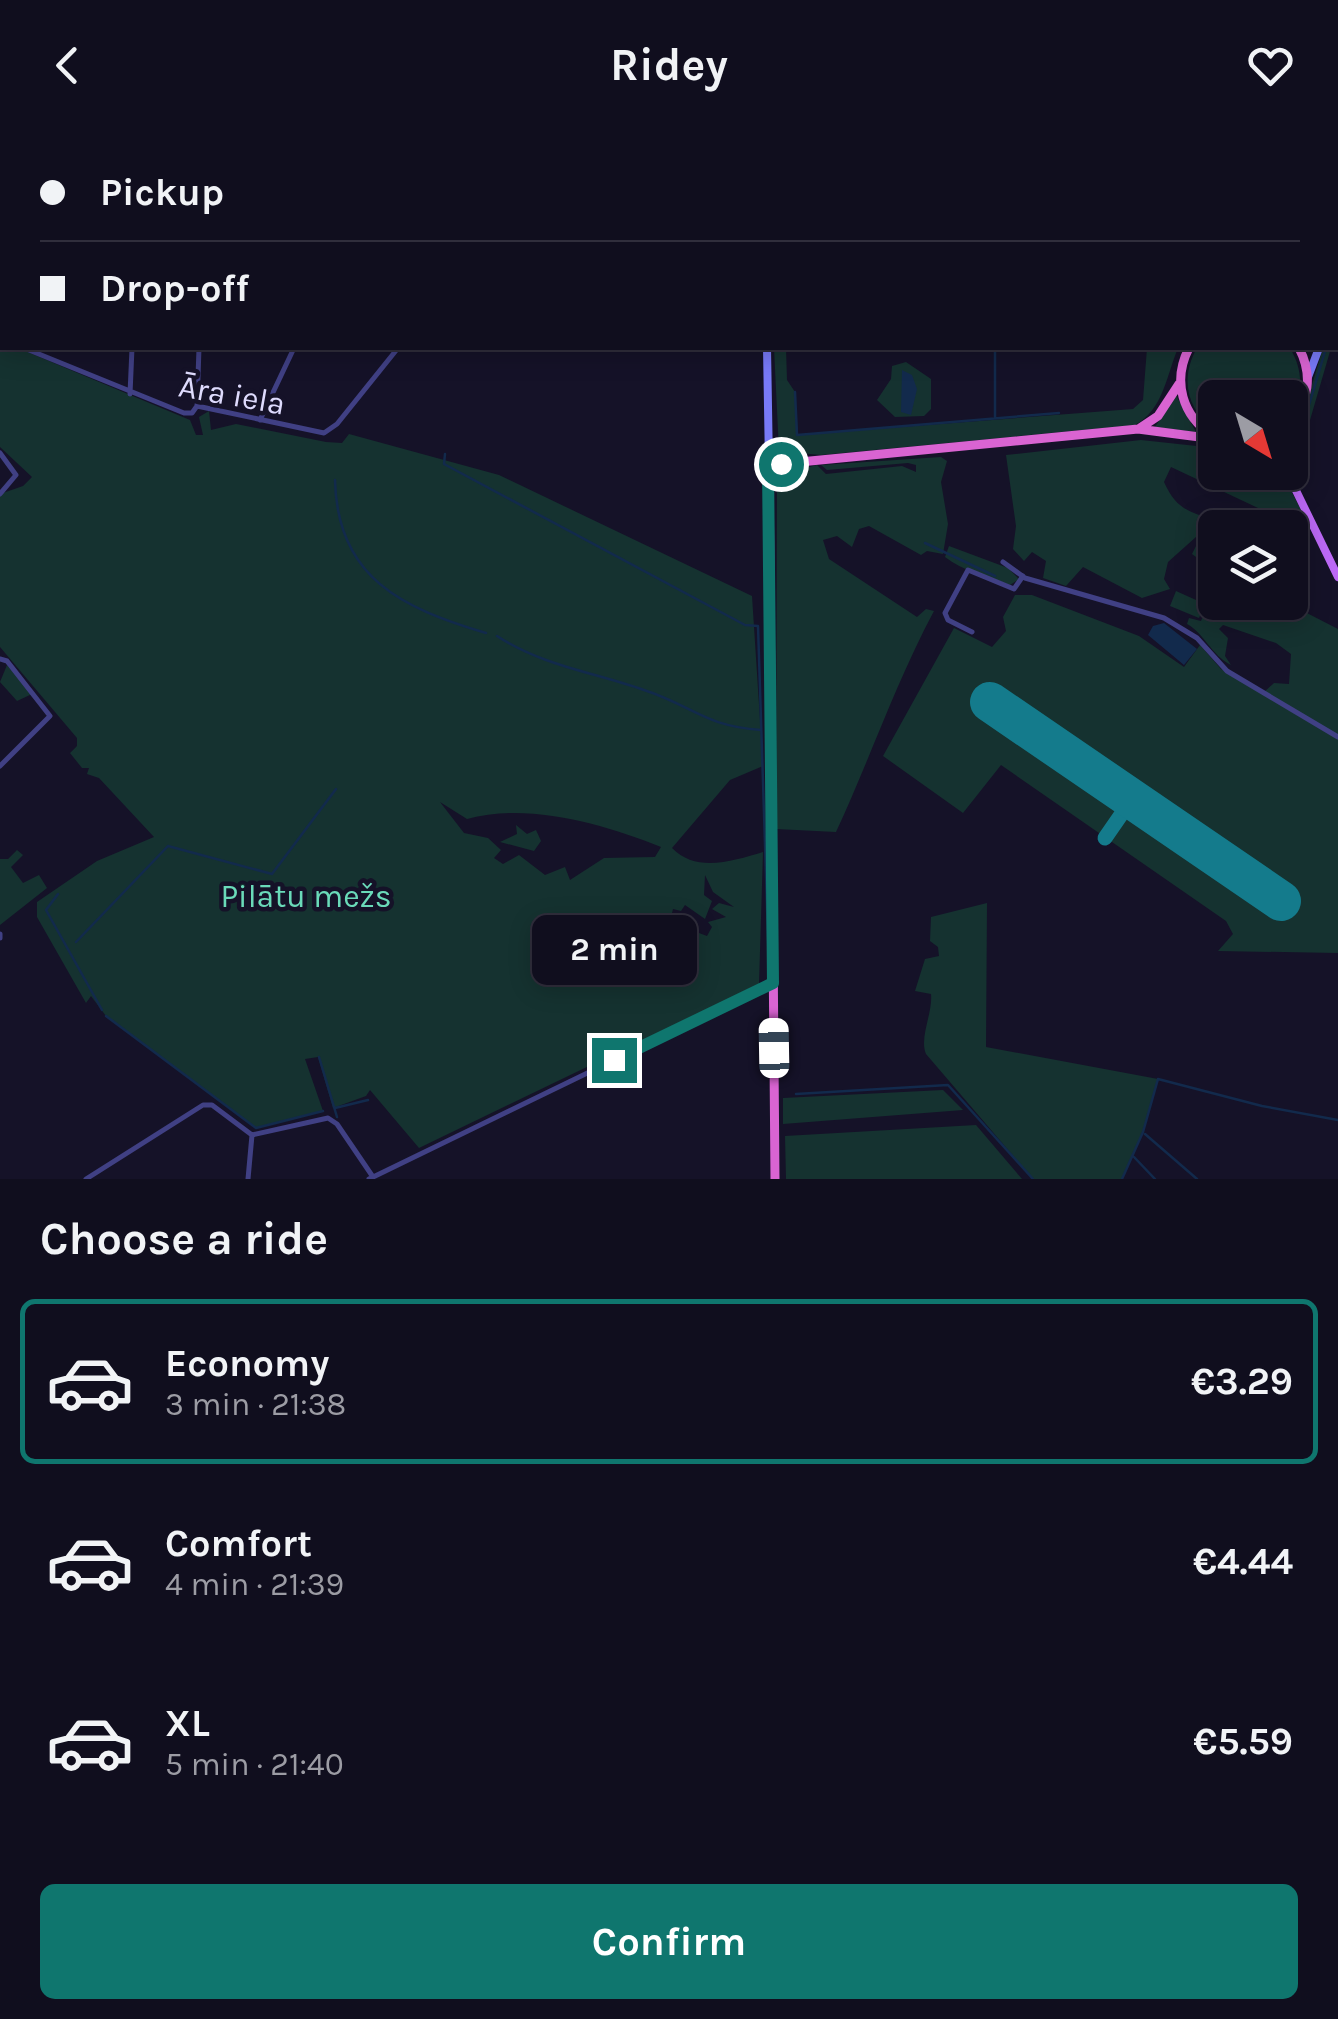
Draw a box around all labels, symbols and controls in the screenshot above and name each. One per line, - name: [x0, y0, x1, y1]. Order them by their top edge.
- icon: back: [40, 38, 95, 93]
- icon: heart: [1243, 38, 1298, 93]
- text: Ridey: [610, 39, 728, 91]
- text: Pickup: [100, 170, 224, 215]
- text: Drop-off: [100, 266, 249, 311]
- street label: Āra iela: [176, 367, 288, 423]
- north arrow: [1198, 380, 1308, 490]
- map controls: [1198, 380, 1308, 620]
- route start: [759, 442, 804, 487]
- button: layers: [1198, 510, 1308, 620]
- park label: Pilātu mežs: [220, 878, 392, 915]
- callout: 2 min: [532, 915, 696, 985]
- text: 2 min: [570, 931, 659, 968]
- car: [758, 1018, 790, 1078]
- route end: [592, 1038, 637, 1083]
- text: Choose a ride: [40, 1213, 328, 1265]
- icon: car: [45, 1337, 135, 1427]
- text: Economy: [165, 1341, 329, 1386]
- text: €3.29: [1191, 1359, 1293, 1404]
- text: 3 min · 21:38: [165, 1386, 346, 1423]
- icon: car: [45, 1517, 135, 1607]
- text: Comfort: [165, 1521, 312, 1566]
- text: €4.44: [1193, 1539, 1293, 1584]
- text: 4 min · 21:39: [165, 1566, 344, 1603]
- icon: car: [45, 1697, 135, 1787]
- text: XL: [165, 1701, 210, 1746]
- text: €5.59: [1193, 1719, 1293, 1764]
- text: 5 min · 21:40: [165, 1746, 344, 1783]
- button: Confirm: [40, 1884, 1298, 1999]

